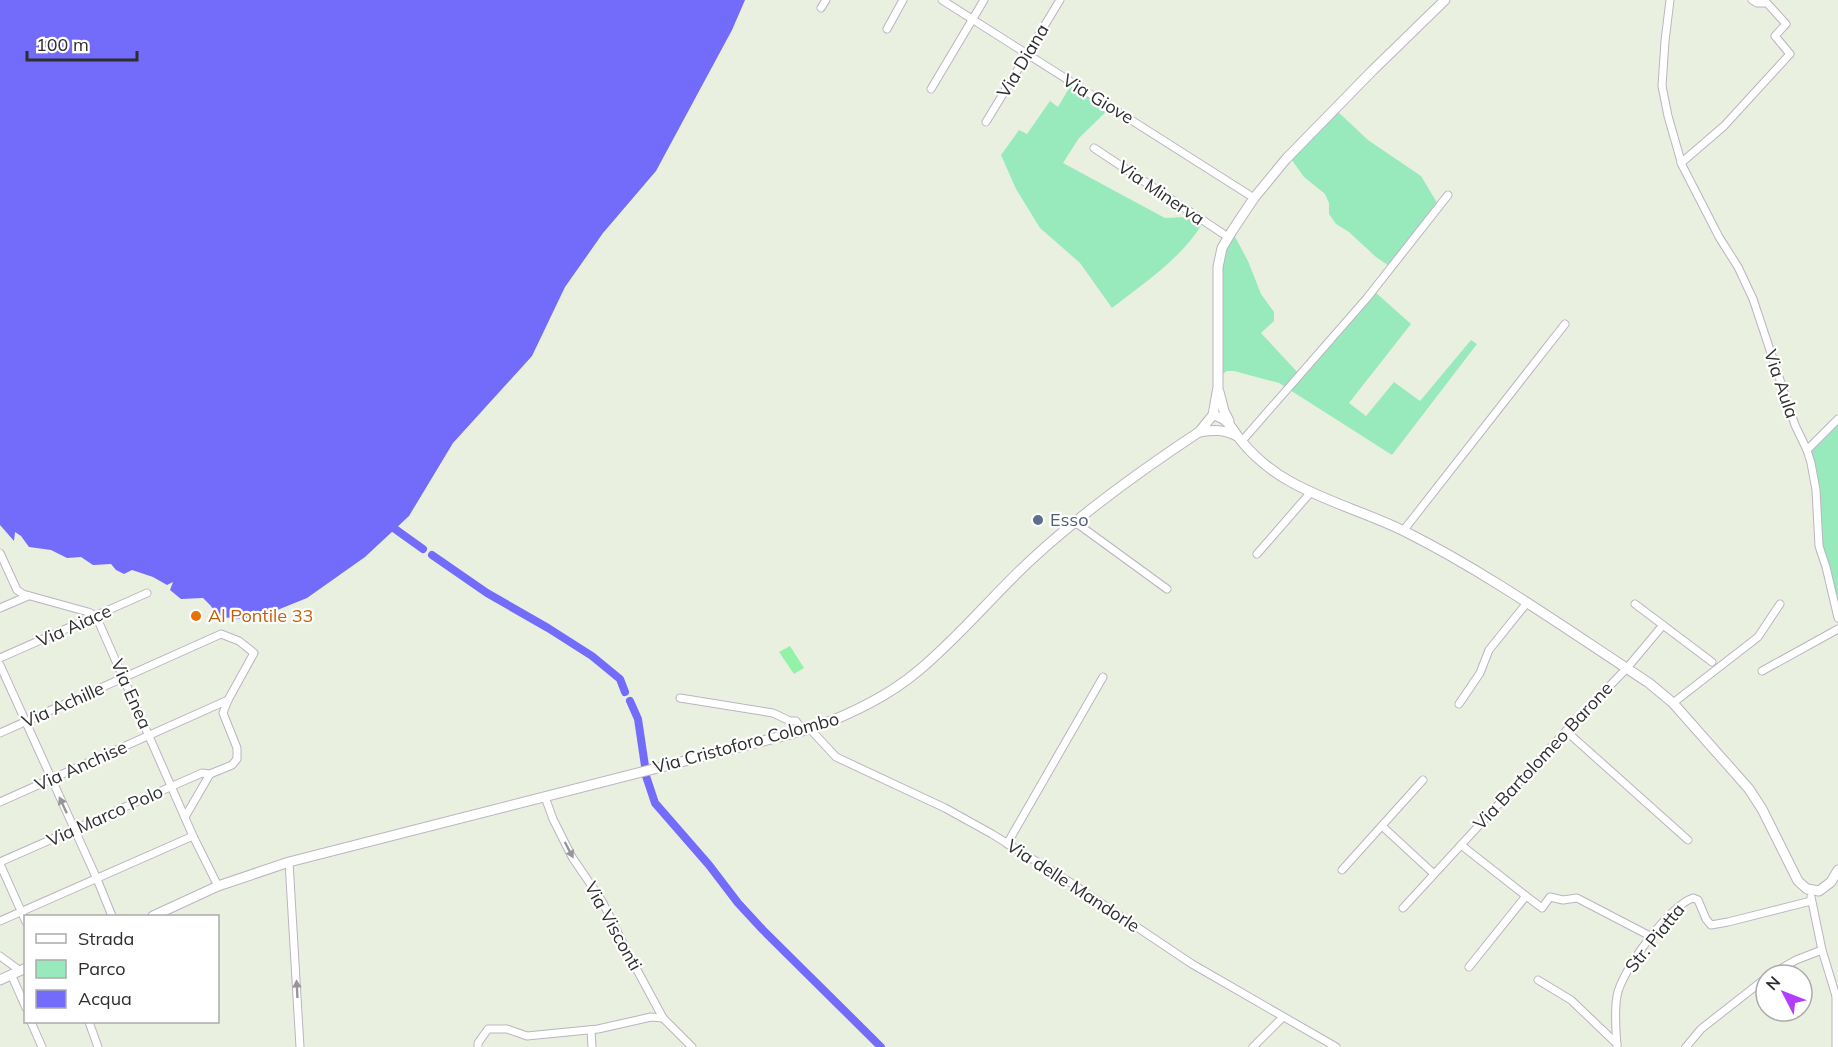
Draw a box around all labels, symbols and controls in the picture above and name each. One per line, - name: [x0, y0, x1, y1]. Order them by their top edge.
- street label: Via Diana: [992, 20, 1054, 102]
- scale bar: [27, 24, 136, 62]
- text: 100 m: [36, 33, 89, 56]
- street label: Via Giove: [1058, 68, 1138, 129]
- street label: Via Minerva: [1114, 155, 1209, 230]
- street label: Via Aula: [1759, 347, 1804, 421]
- place label: Esso: [1050, 508, 1089, 531]
- marker: Esso: [1031, 513, 1045, 527]
- street label: Via Aiace: [33, 599, 115, 652]
- place label: Al Pontile 33: [208, 604, 313, 627]
- marker: Al Pontile 33: [189, 609, 203, 623]
- street label: Via Enea: [106, 655, 157, 732]
- street label: Via Achille: [18, 676, 107, 733]
- street label: Via Bartolomeo Barone: [1468, 677, 1617, 834]
- street label: Via Cristoforo Colombo: [650, 707, 841, 778]
- street label: Via Anchise: [31, 735, 131, 796]
- street label: Via Marco Polo: [43, 780, 167, 851]
- one-way arrow: [58, 797, 67, 814]
- street label: Via delle Mandorle: [1002, 834, 1144, 937]
- one-way arrow: [564, 842, 574, 859]
- street label: Via Visconti: [580, 877, 647, 974]
- street label: Str. Piatta: [1620, 898, 1689, 977]
- legend: [24, 915, 219, 1023]
- text: Strada: [78, 927, 134, 950]
- text: Parco: [78, 957, 126, 980]
- north arrow: [1754, 963, 1814, 1023]
- text: N: [1761, 972, 1784, 994]
- one-way arrow: [292, 979, 302, 998]
- text: Acqua: [78, 987, 132, 1010]

